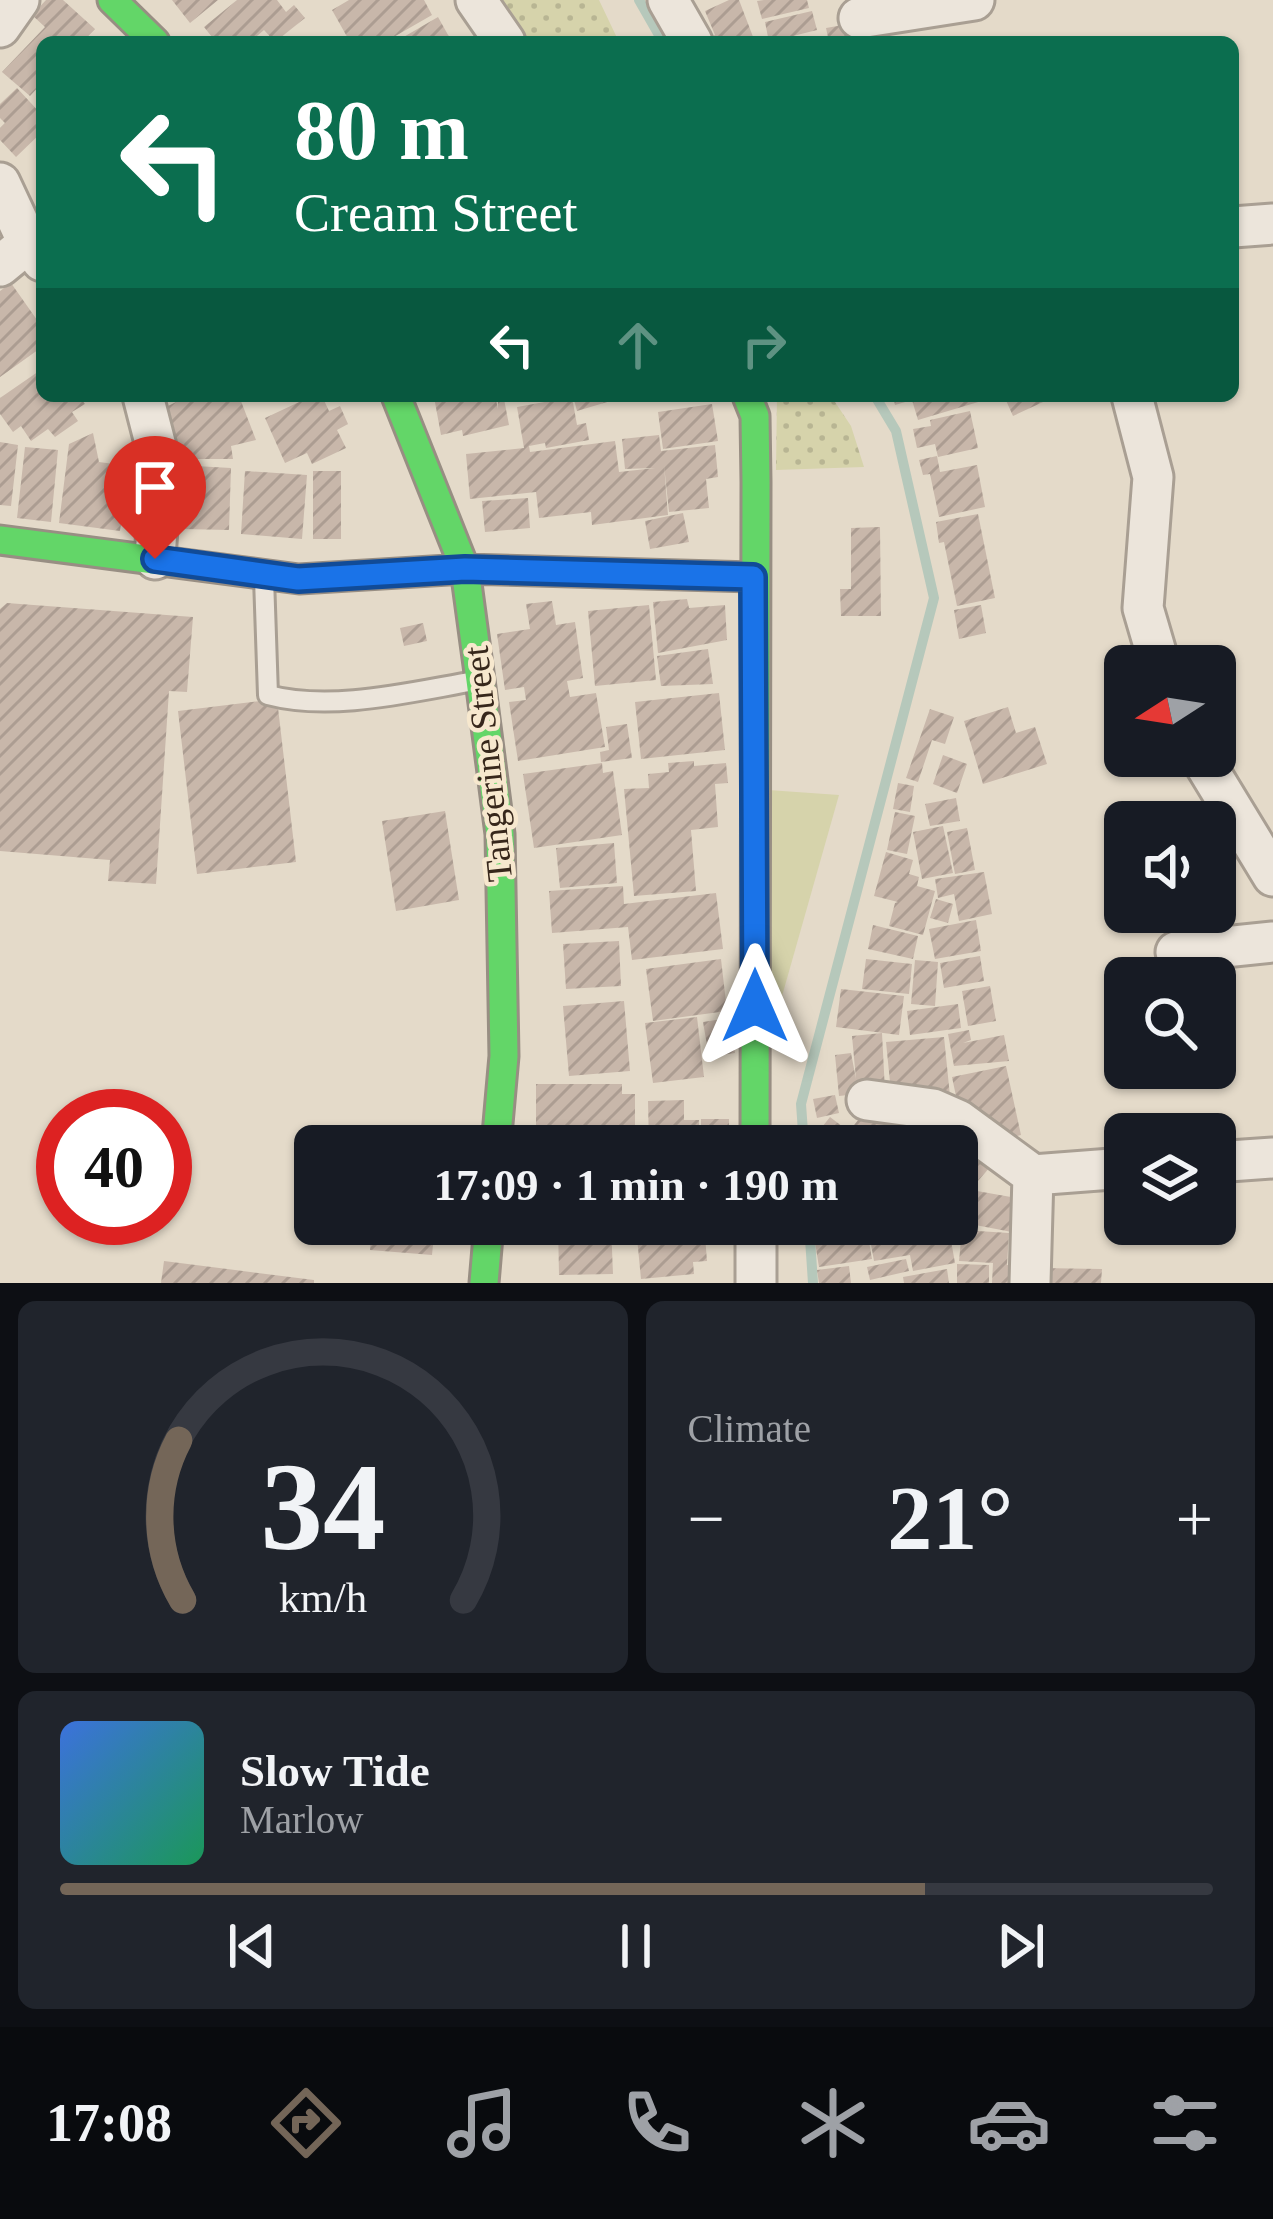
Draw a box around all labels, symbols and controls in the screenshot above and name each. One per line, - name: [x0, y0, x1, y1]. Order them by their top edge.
- icon: left: [96, 84, 252, 240]
- text: 80 m: [294, 84, 469, 177]
- text: Cream Street: [294, 183, 577, 243]
- icon: left: [479, 312, 545, 378]
- icon: ahead: [605, 312, 671, 378]
- icon: right: [731, 312, 797, 378]
- pin: [104, 436, 206, 559]
- icon: arrive: [122, 454, 188, 520]
- street label: Tangerine Street: [456, 644, 520, 884]
- north arrow: [1104, 645, 1236, 777]
- map controls: [1104, 645, 1236, 1245]
- button: sound: [1104, 801, 1236, 933]
- position arrow: [692, 943, 818, 1069]
- button: search: [1104, 957, 1236, 1089]
- speed limit sign: 40: [36, 1089, 192, 1245]
- button: layers: [1104, 1113, 1236, 1245]
- text: 17:09 · 1 min · 190 m: [434, 1160, 839, 1210]
- text: Climate: [688, 1407, 811, 1450]
- text: 34: [260, 1438, 385, 1576]
- text: 21°: [887, 1469, 1013, 1568]
- text: −: [688, 1482, 725, 1555]
- text: +: [1176, 1482, 1213, 1555]
- text: km/h: [279, 1574, 367, 1621]
- text: Slow Tide: [240, 1746, 430, 1796]
- text: Marlow: [240, 1798, 363, 1841]
- icon: previous: [219, 1913, 285, 1979]
- icon: pause: [603, 1913, 669, 1979]
- icon: next: [988, 1913, 1054, 1979]
- icon: directions: [264, 2081, 348, 2165]
- icon: music: [440, 2081, 524, 2165]
- icon: phone: [615, 2081, 699, 2165]
- icon: climate: [791, 2081, 875, 2165]
- icon: car: [967, 2081, 1051, 2165]
- icon: filters: [1143, 2081, 1227, 2165]
- text: 17:08: [46, 2093, 172, 2153]

